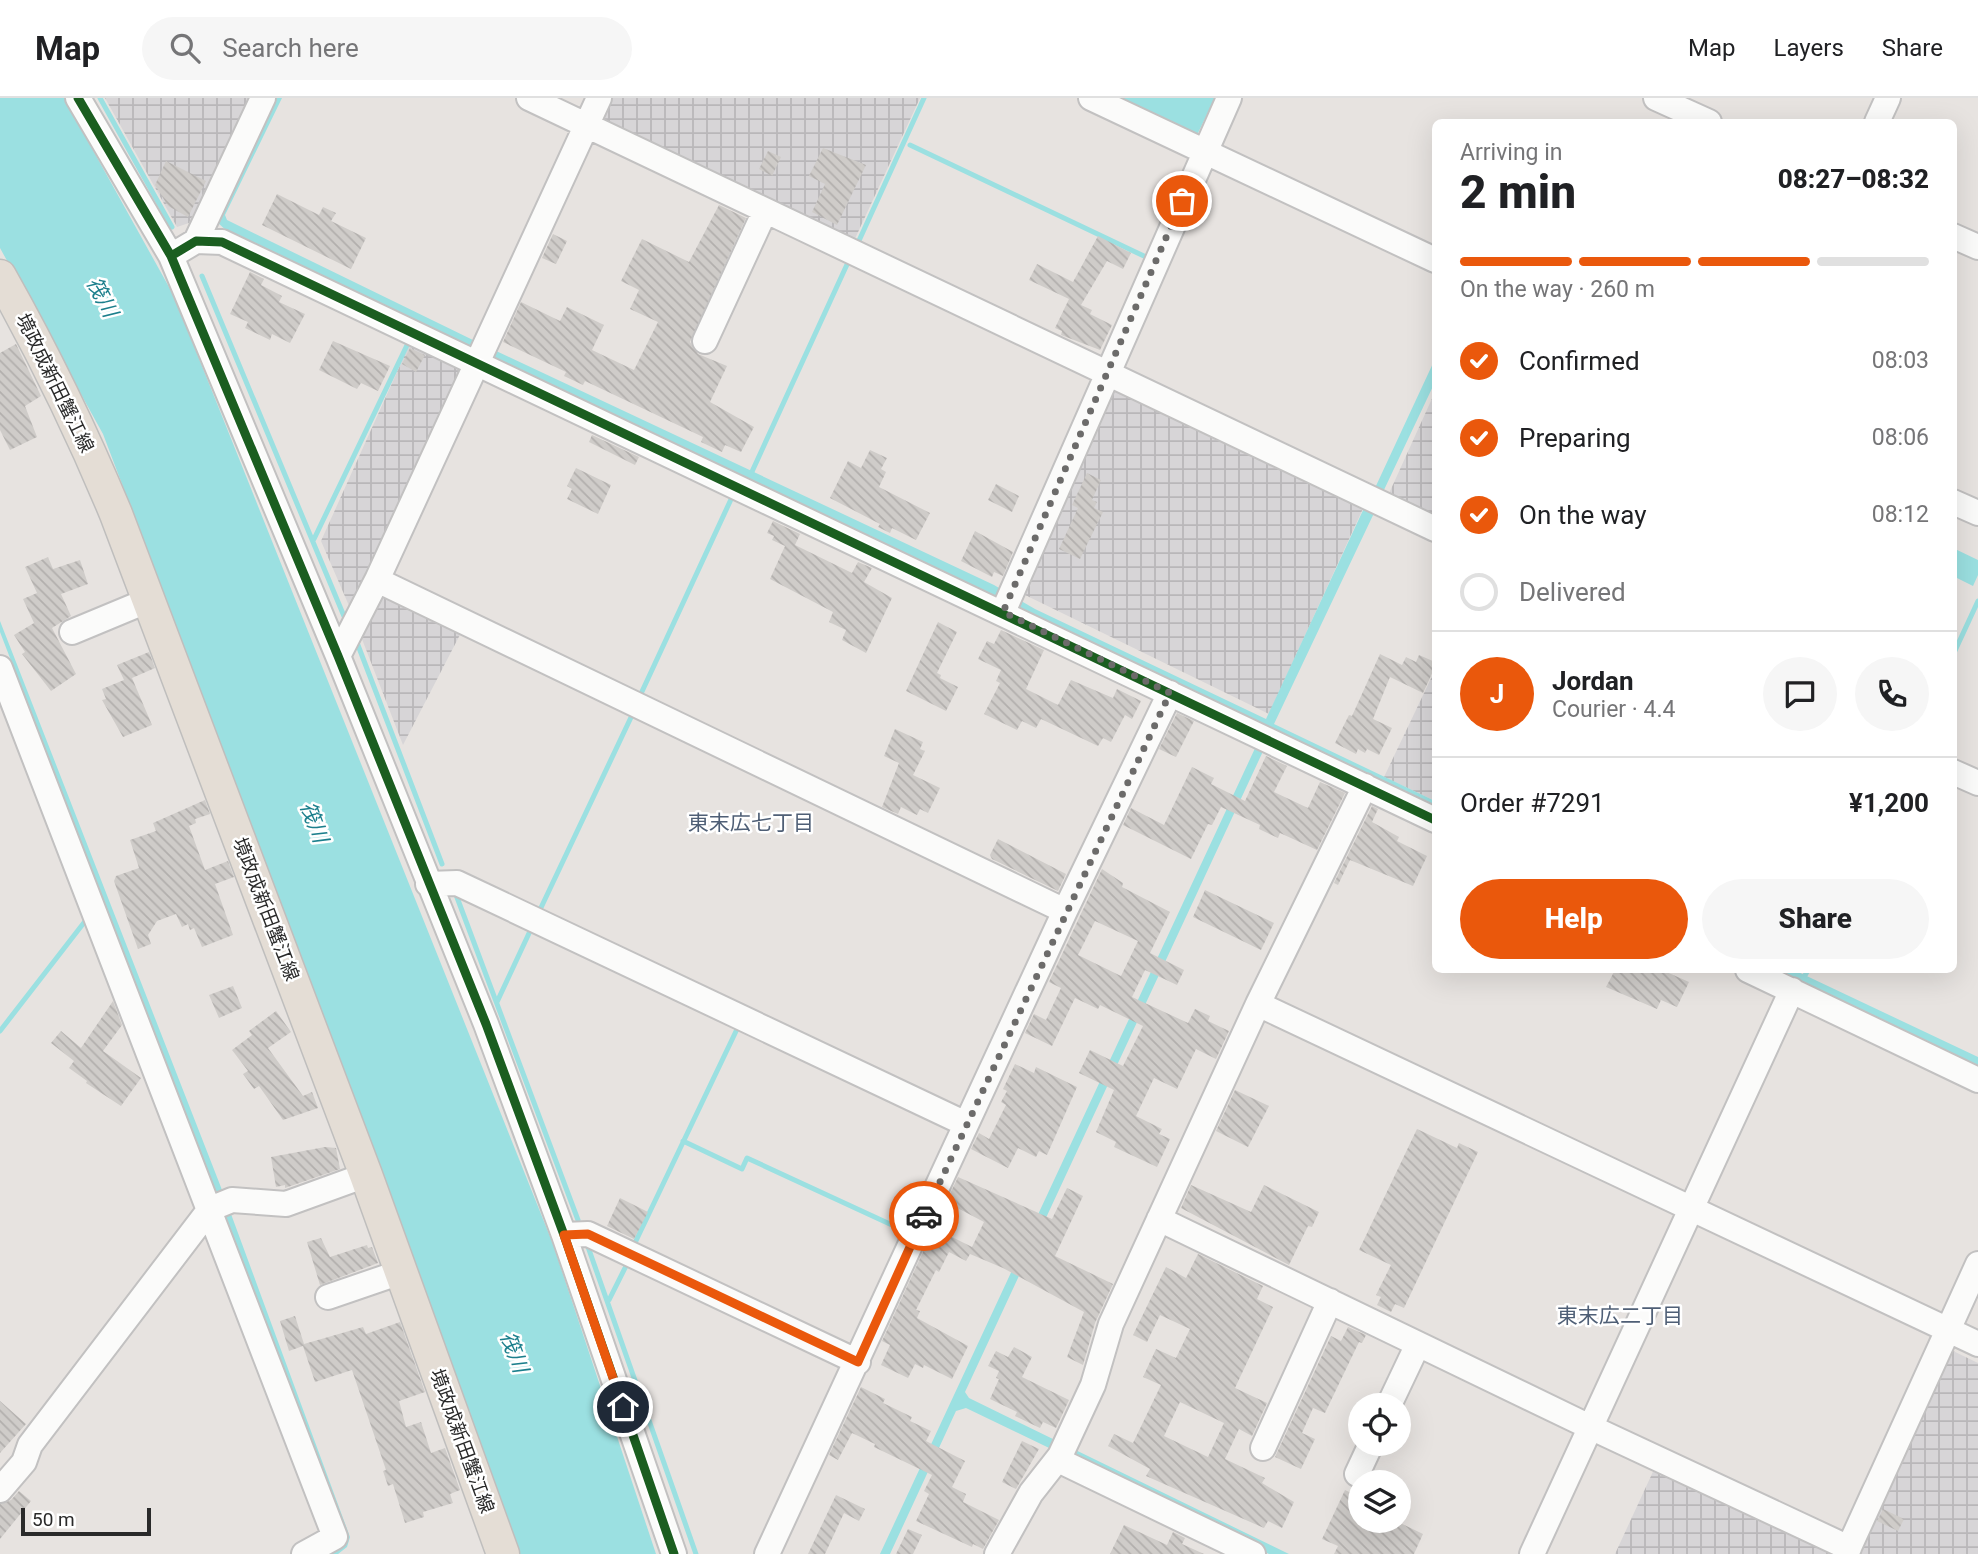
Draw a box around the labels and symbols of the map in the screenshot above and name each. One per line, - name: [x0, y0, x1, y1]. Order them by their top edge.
- pin: [1152, 171, 1212, 231]
- water label: 筏川: [82, 273, 123, 323]
- street label: 境政成新田蟹江線: [11, 310, 99, 456]
- water label: 筏川: [295, 798, 333, 848]
- district label: 東末広七丁目: [688, 811, 814, 835]
- street label: 境政成新田蟹江線: [228, 834, 304, 984]
- courier: [889, 1181, 959, 1251]
- district label: 東末広二丁目: [1557, 1304, 1683, 1328]
- water label: 筏川: [495, 1328, 533, 1378]
- street label: 境政成新田蟹江線: [425, 1366, 499, 1516]
- pin: [593, 1377, 653, 1437]
- scale bar: [21, 1505, 150, 1537]

